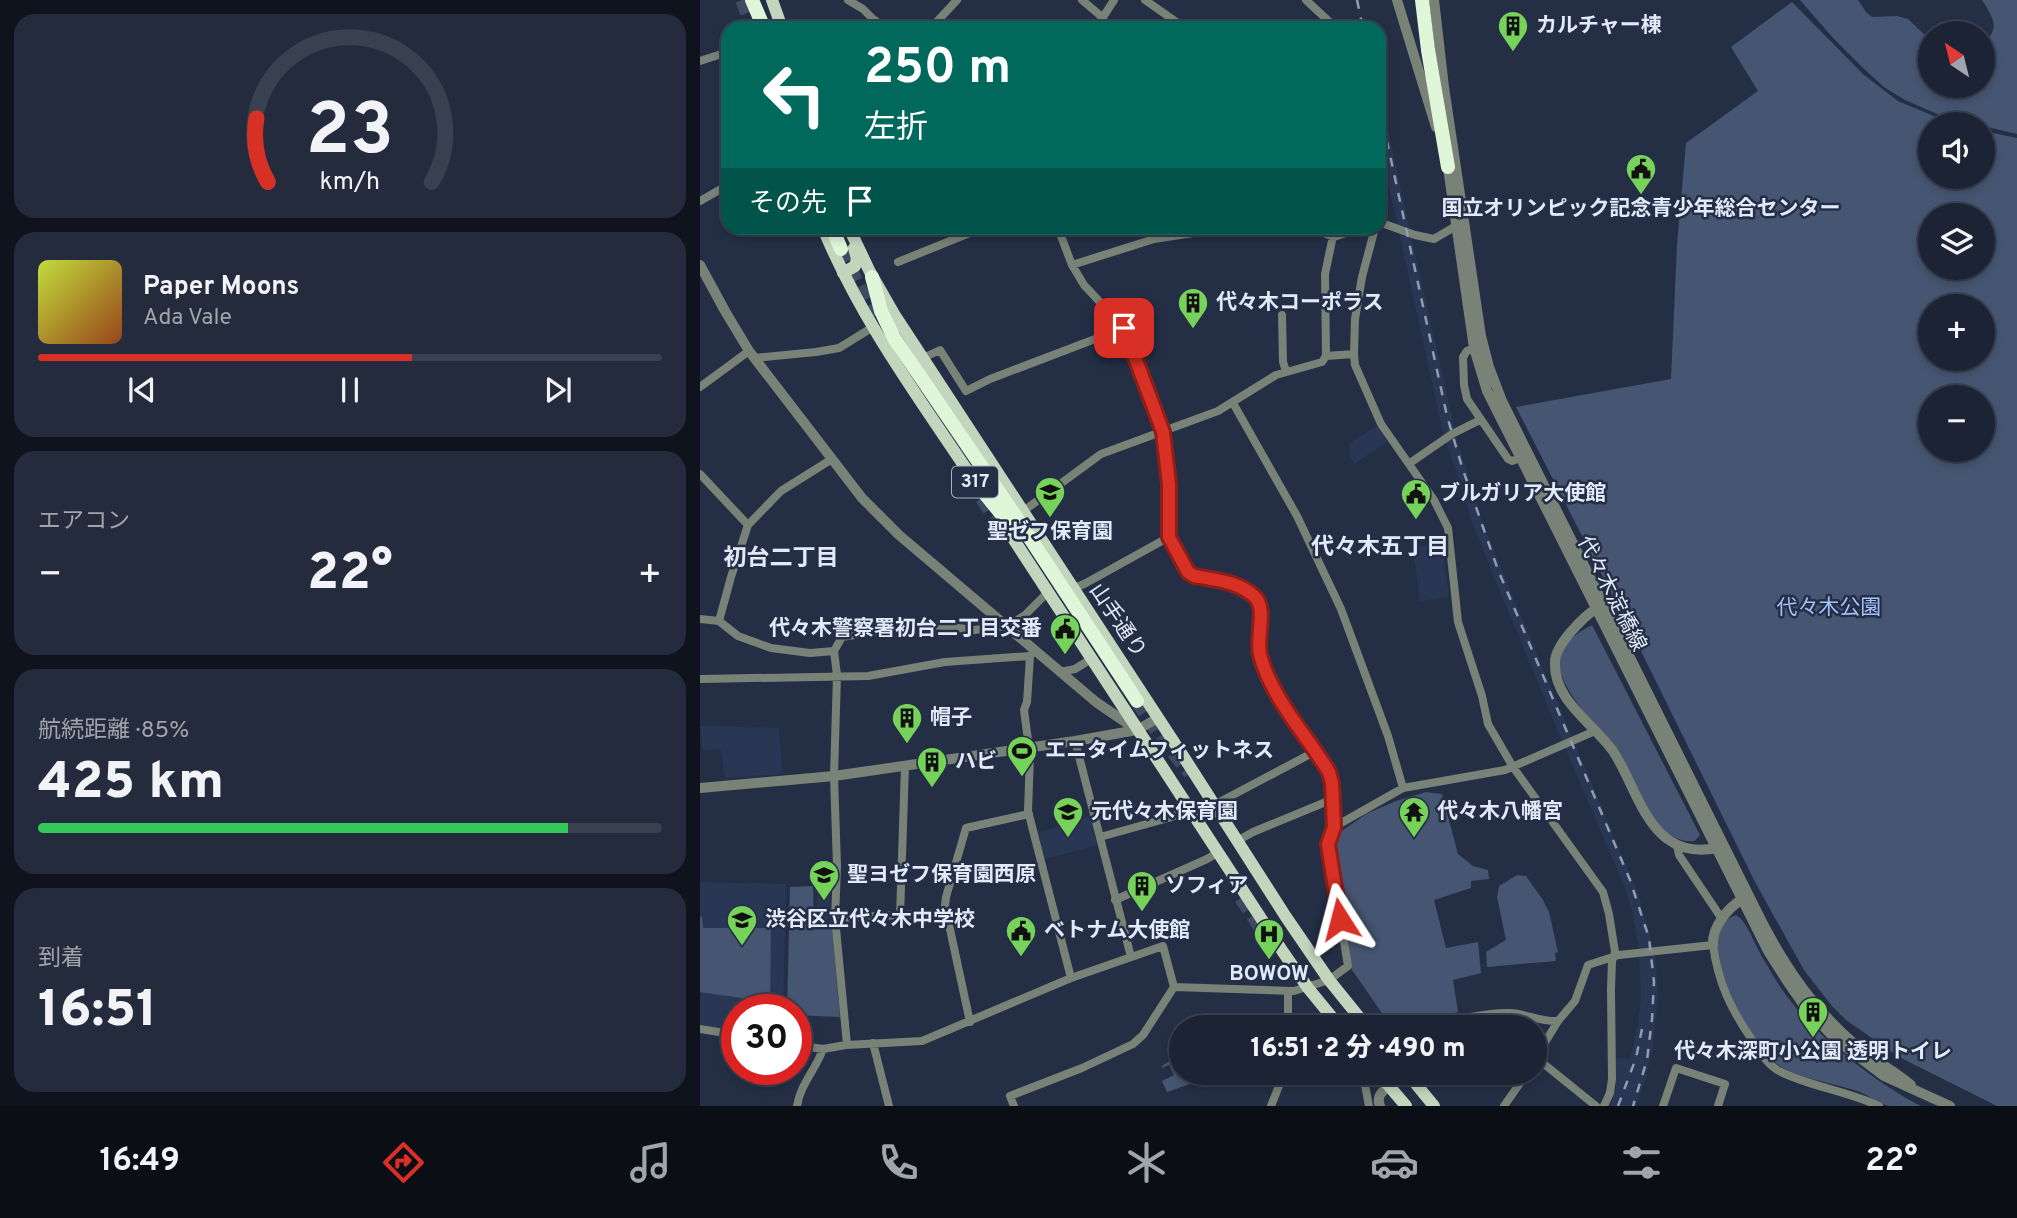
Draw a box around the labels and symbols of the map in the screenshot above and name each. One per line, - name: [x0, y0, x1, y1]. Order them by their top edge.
- building icon: カルチャー棟: [1496, 9, 1530, 53]
- place label: カルチャー棟: [1536, 13, 1662, 40]
- north arrow: [1918, 21, 1995, 98]
- public building icon: 国立オリンピック記念青少年総合センター: [1624, 152, 1658, 196]
- place label: 国立オリンピック記念青少年総合センター: [1442, 196, 1841, 223]
- building icon: 代々木コーポラス: [1176, 286, 1210, 330]
- place label: 代々木コーポラス: [1216, 290, 1384, 317]
- pin: [1094, 298, 1154, 358]
- road number: 317: [952, 467, 998, 498]
- school or university icon: 聖ゼフ保育園: [1033, 475, 1067, 519]
- public building icon: ブルガリア大使館: [1399, 477, 1433, 521]
- place label: ブルガリア大使館: [1439, 481, 1606, 508]
- place label: 聖ゼフ保育園: [987, 519, 1113, 546]
- street label: 代々木淀橋線: [1570, 532, 1652, 656]
- district label: 代々木五丁目: [1311, 534, 1449, 563]
- district label: 初台二丁目: [724, 545, 839, 574]
- street label: 山手通り: [1082, 579, 1152, 663]
- park label: 代々木公園: [1777, 595, 1882, 622]
- public building icon: 代々木警察署初台二丁目交番: [1048, 612, 1082, 656]
- place label: 代々木警察署初台二丁目交番: [769, 616, 1042, 643]
- building icon: 帽子: [890, 701, 924, 745]
- place label: 帽子: [930, 705, 972, 732]
- sports icon: エニタイムフィットネス: [1005, 734, 1039, 778]
- place label: エニタイムフィットネス: [1045, 738, 1274, 765]
- building icon: ハビ: [915, 745, 949, 789]
- place label: ハビ: [955, 749, 997, 776]
- school or university icon: 元代々木保育園: [1051, 795, 1085, 839]
- temple icon: 代々木八幡宮: [1397, 795, 1431, 839]
- place label: 元代々木保育園: [1091, 799, 1238, 826]
- place label: 代々木八幡宮: [1437, 799, 1563, 826]
- school or university icon: 聖ヨゼフ保育園西原: [807, 858, 841, 902]
- place label: 聖ヨゼフ保育園西原: [847, 862, 1036, 889]
- building icon: ソフィア: [1125, 869, 1159, 913]
- place label: ソフィア: [1165, 873, 1249, 900]
- position arrow: [1303, 882, 1377, 956]
- school or university icon: 渋谷区立代々木中学校: [725, 903, 759, 947]
- place label: 渋谷区立代々木中学校: [765, 907, 975, 934]
- public building icon: ベトナム大使館: [1004, 914, 1038, 958]
- hospital icon: BOWOW: [1252, 917, 1286, 961]
- place label: ベトナム大使館: [1044, 918, 1190, 945]
- place label: BOWOW: [1229, 961, 1309, 988]
- speed limit sign: 30: [721, 994, 812, 1085]
- building icon: 代々木深町小公園 透明トイレ: [1796, 995, 1830, 1039]
- place label: 代々木深町小公園 透明トイレ: [1674, 1039, 1952, 1066]

